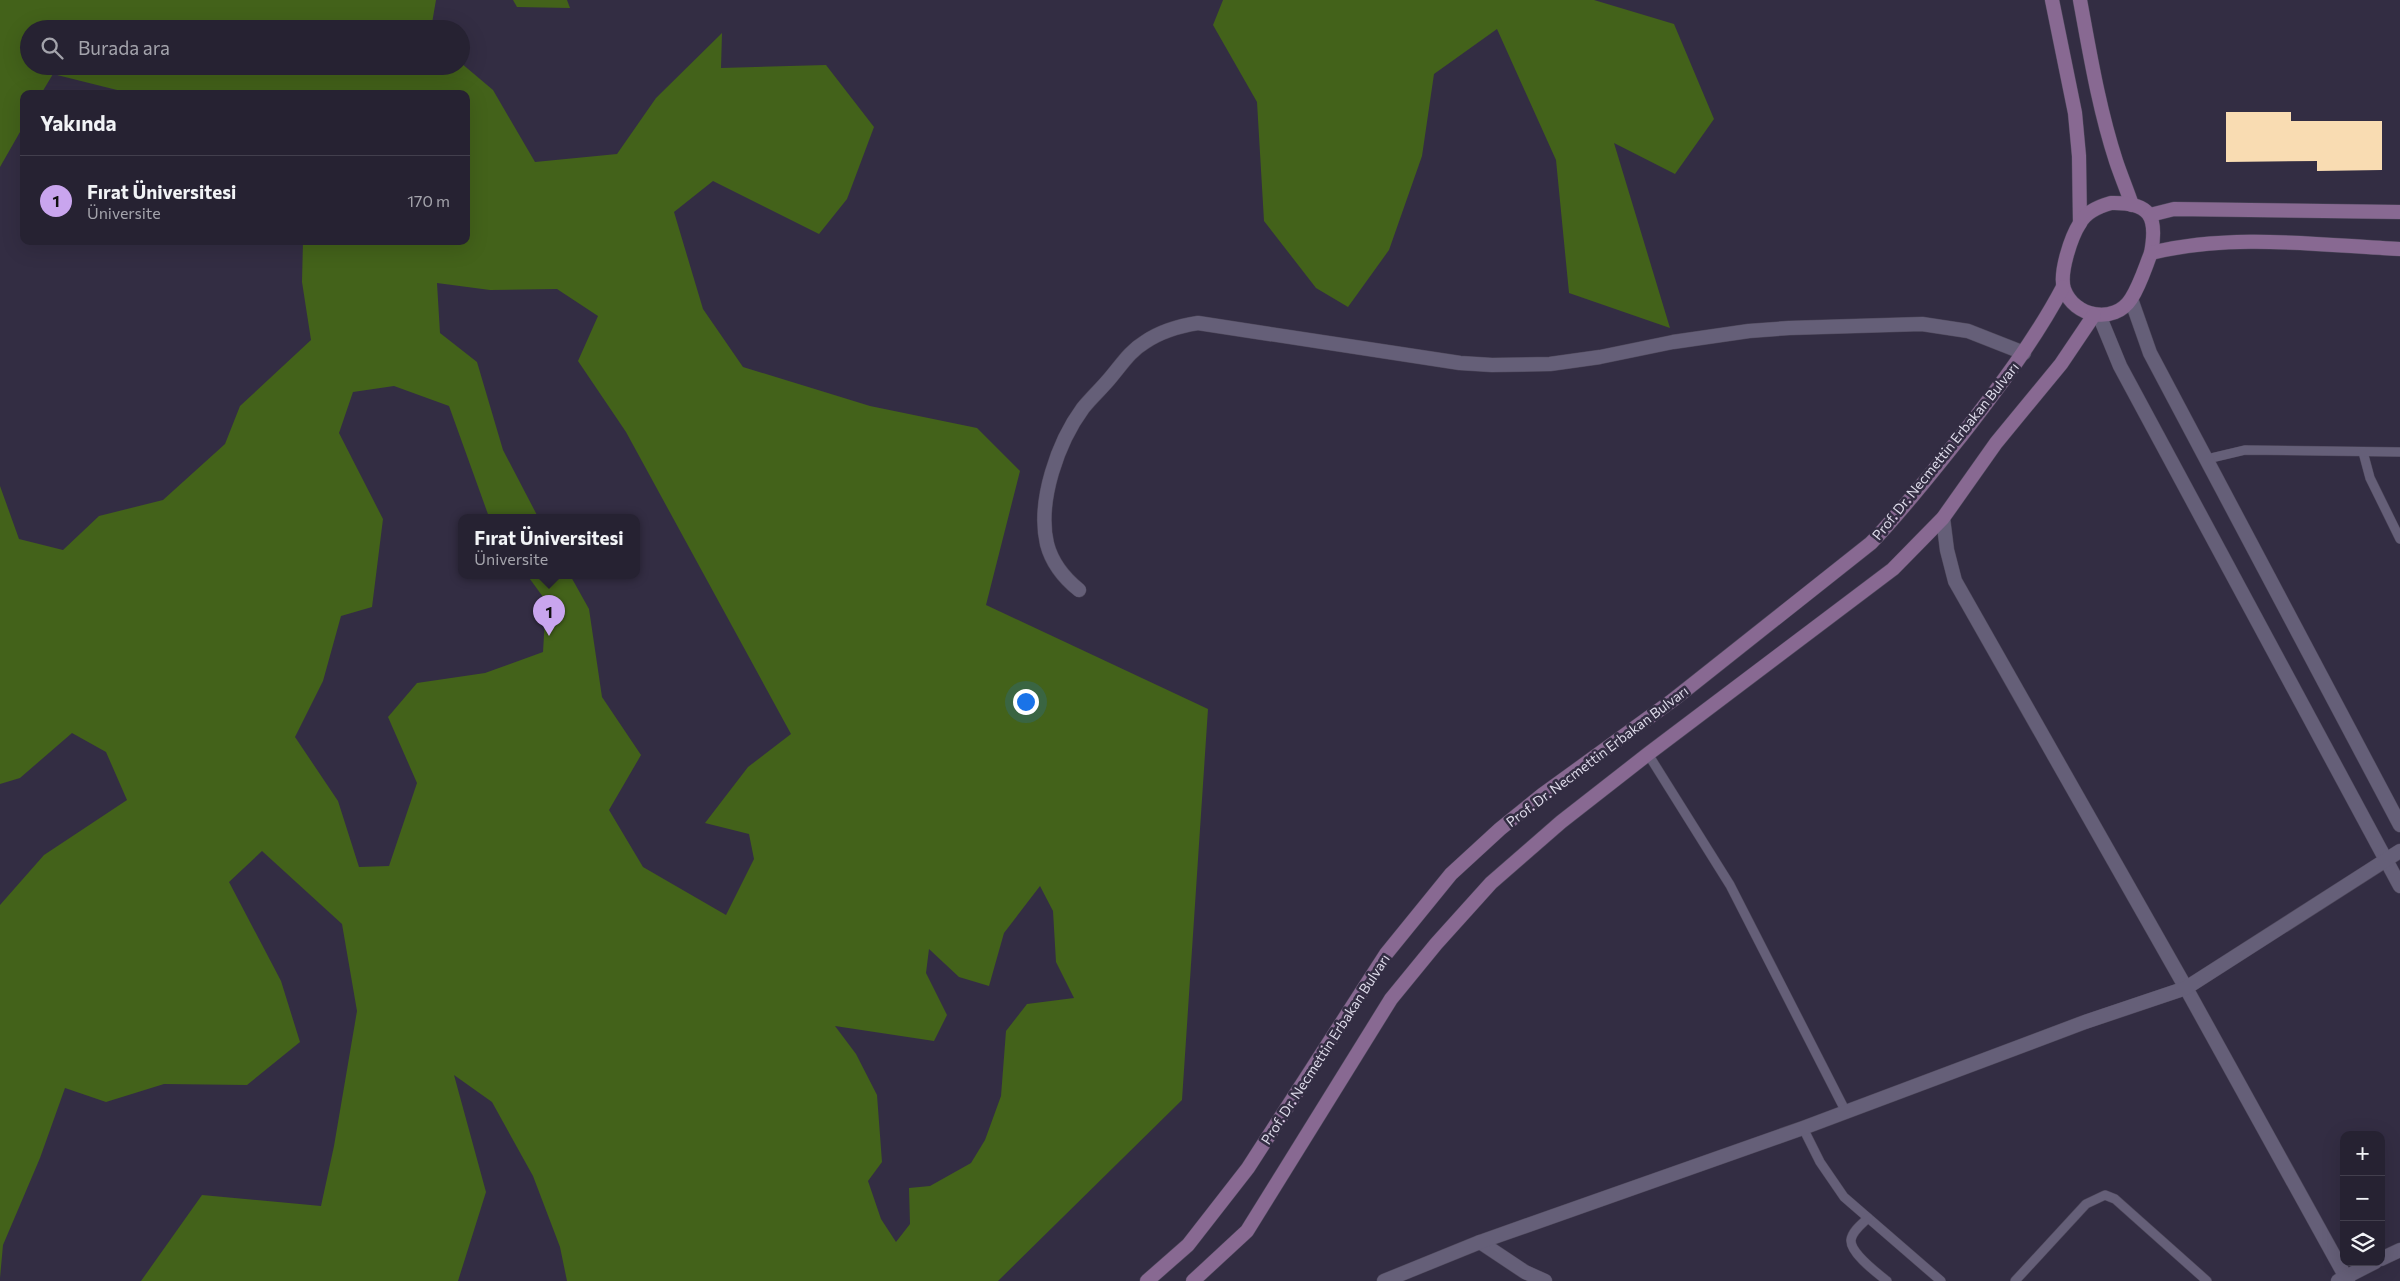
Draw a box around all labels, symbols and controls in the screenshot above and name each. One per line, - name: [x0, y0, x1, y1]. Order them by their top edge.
- search box: [20, 20, 470, 75]
- icon: search: [38, 34, 66, 62]
- text: Burada ara: [78, 36, 170, 59]
- text: Yakında: [40, 110, 117, 135]
- text: Fırat Üniversitesi: [87, 180, 236, 203]
- text: 1: [52, 191, 60, 210]
- text: 170 m: [407, 191, 450, 210]
- text: Üniversite: [87, 203, 161, 222]
- street label: Prof. Dr. Necmettin Erbakan Bulvarı: [1868, 359, 2022, 543]
- popup: [458, 514, 640, 579]
- text: Fırat Üniversitesi: [474, 526, 624, 549]
- text: Üniversite: [474, 549, 548, 568]
- pin: 1: [533, 595, 565, 636]
- street label: Prof. Dr. Necmettin Erbakan Bulvarı: [1503, 682, 1691, 830]
- your location: [1013, 689, 1039, 715]
- street label: Prof. Dr. Necmettin Erbakan Bulvarı: [1257, 951, 1393, 1147]
- map controls: [2340, 1131, 2385, 1266]
- button: +: [2340, 1131, 2385, 1176]
- button: −: [2340, 1176, 2385, 1221]
- button: layers: [2340, 1221, 2385, 1266]

